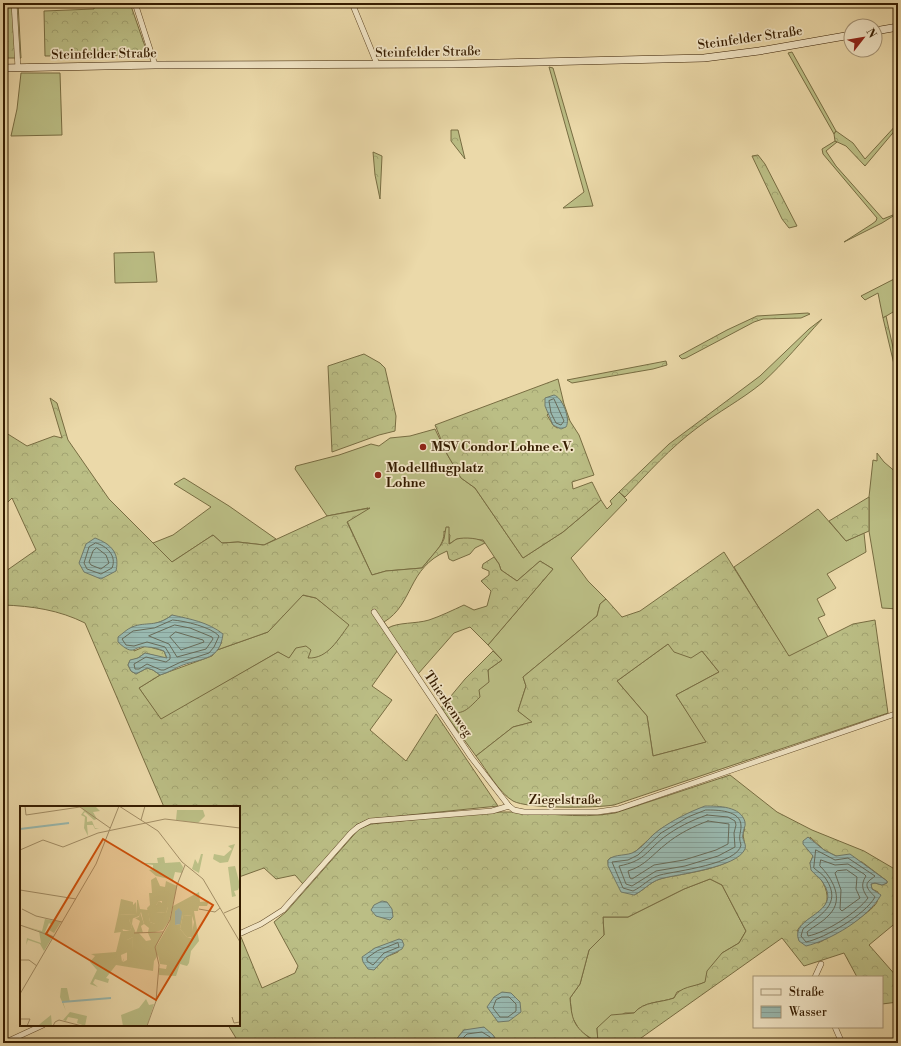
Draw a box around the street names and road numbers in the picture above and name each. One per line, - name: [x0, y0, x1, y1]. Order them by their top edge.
- street label: Steinfelder Straße: [697, 23, 804, 53]
- street label: Steinfelder Straße: [375, 43, 481, 61]
- street label: Steinfelder Straße: [51, 45, 157, 63]
- street label: Thierkenweg: [420, 668, 476, 740]
- street label: Ziegelstraße: [529, 792, 602, 808]

